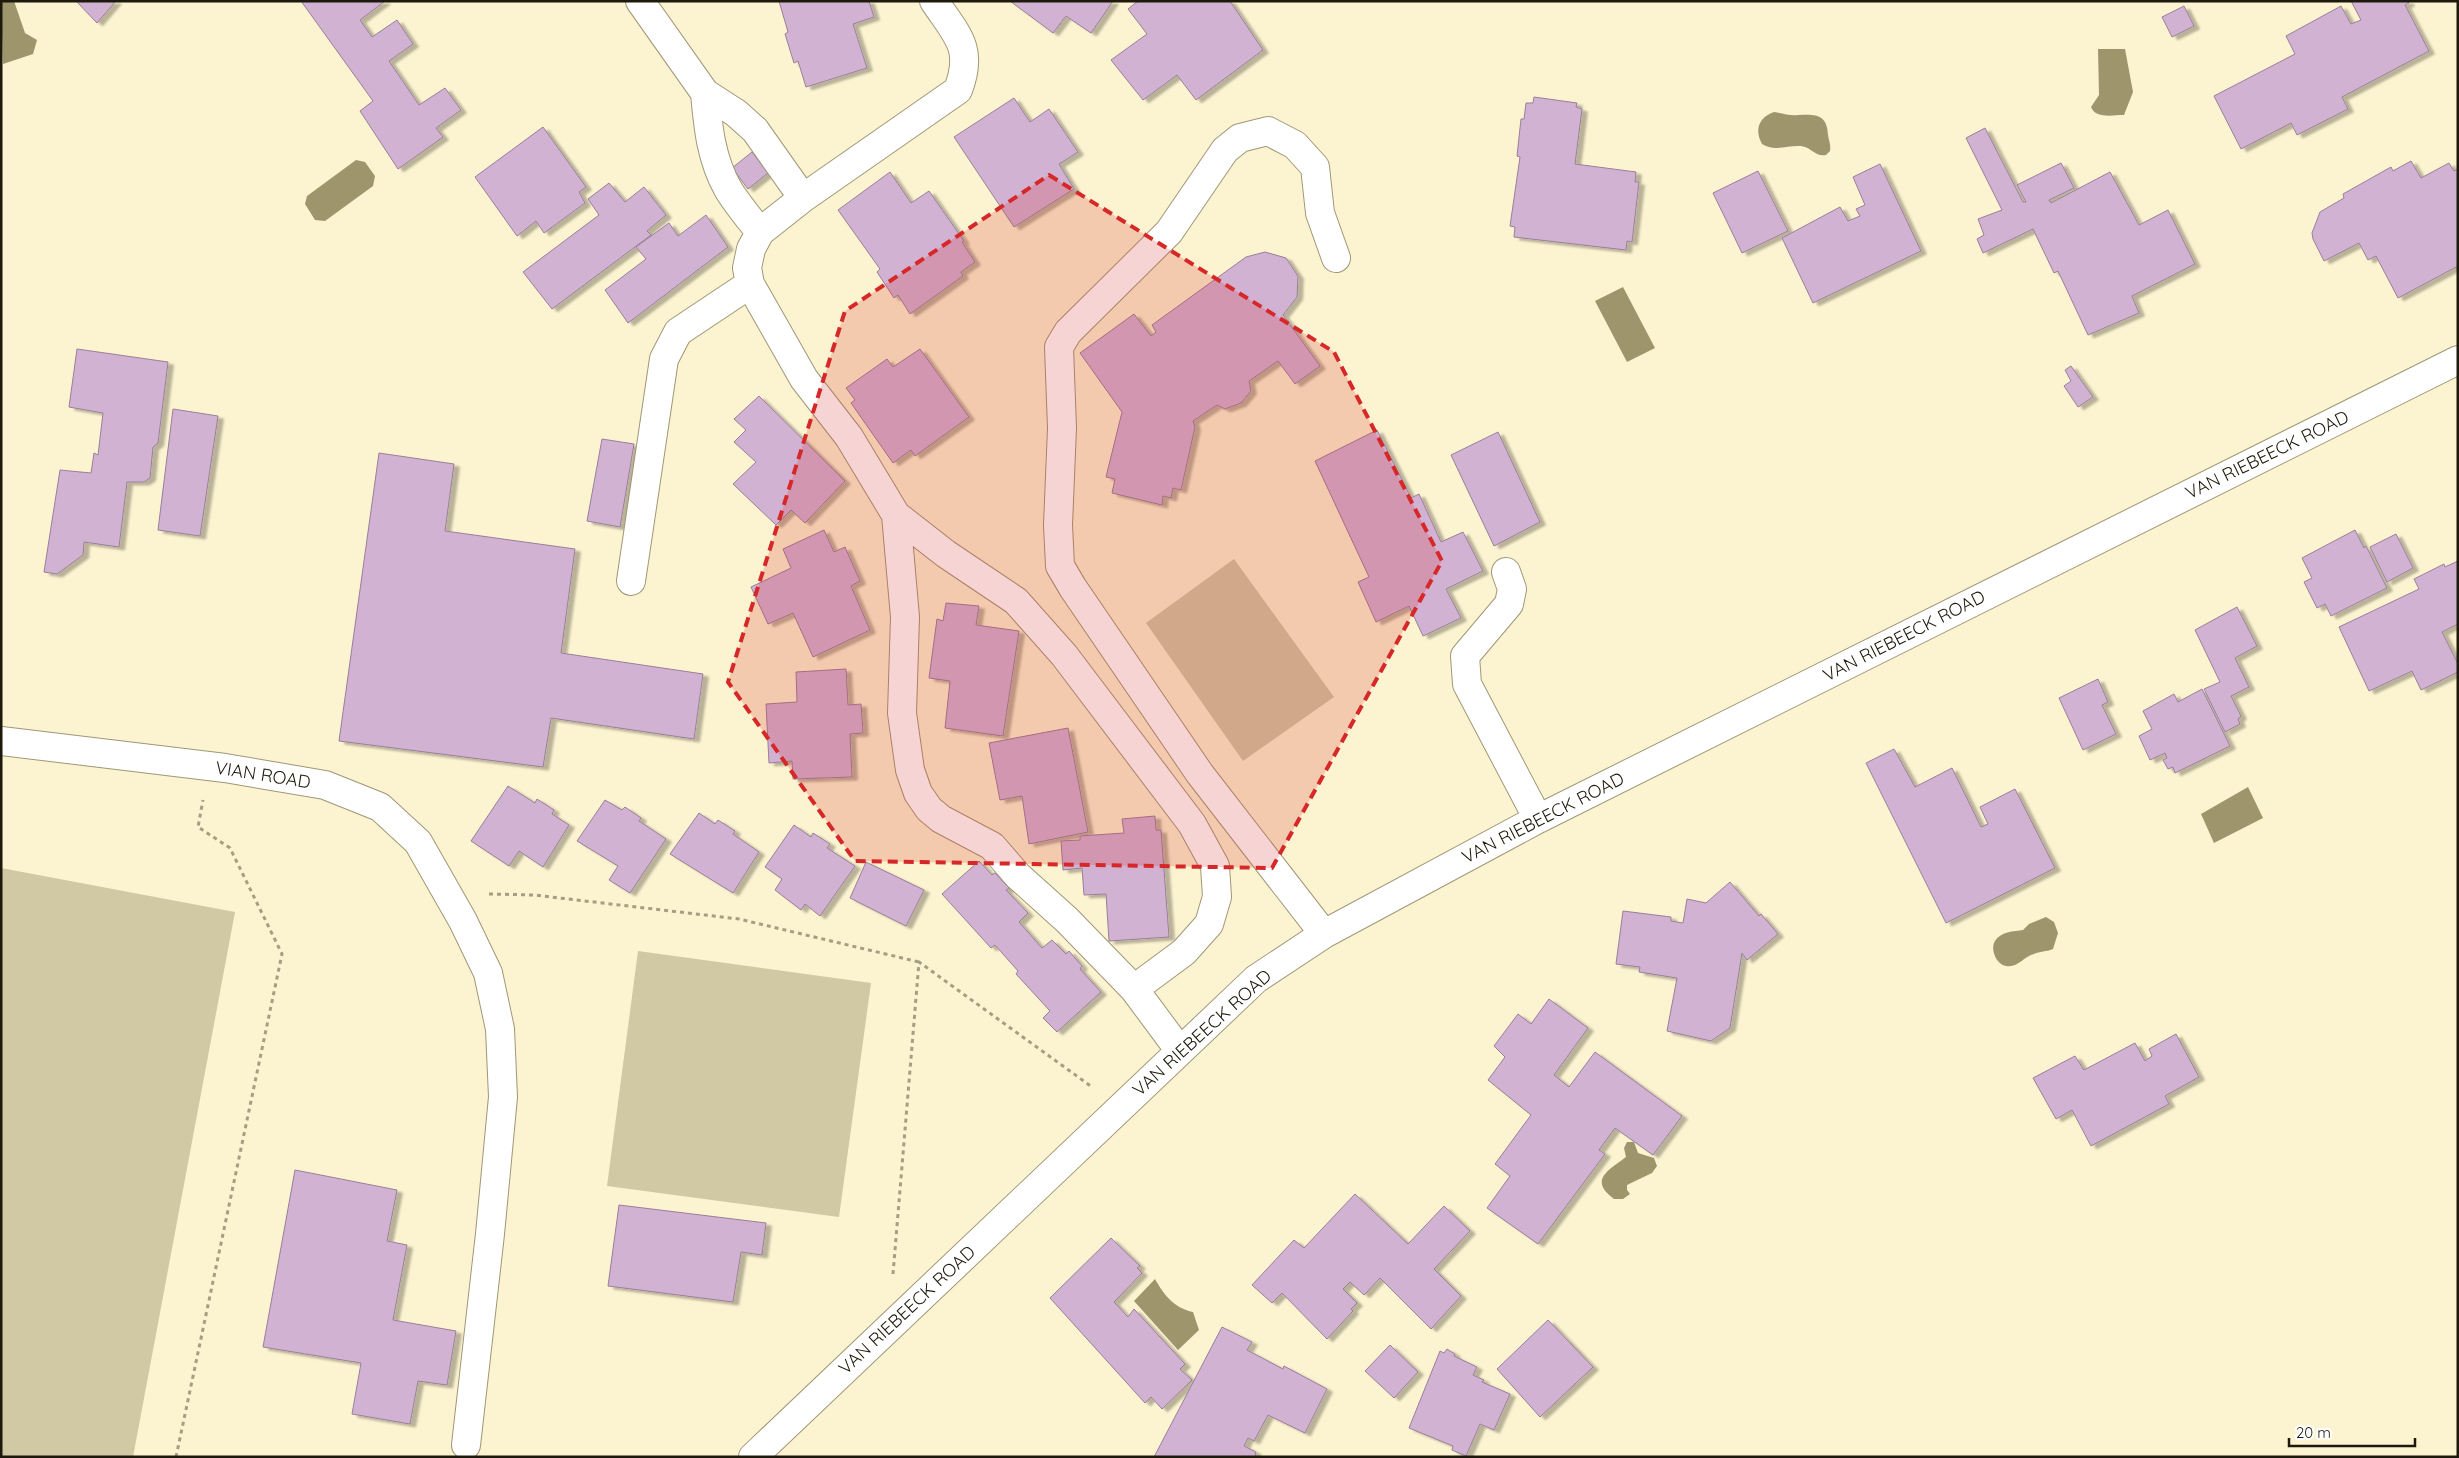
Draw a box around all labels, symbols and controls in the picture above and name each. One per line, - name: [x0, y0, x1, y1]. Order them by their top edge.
- street label: VAN RIEBEECK ROAD: [2181, 405, 2352, 504]
- street label: VAN RIEBEECK ROAD: [1819, 585, 1989, 686]
- street label: VIAN ROAD: [214, 756, 312, 793]
- street label: VAN RIEBEECK ROAD: [1458, 767, 1628, 868]
- street label: VAN RIEBEECK ROAD: [1127, 964, 1276, 1101]
- street label: VAN RIEBEECK ROAD: [833, 1240, 980, 1379]
- scale bar: [2289, 1416, 2415, 1448]
- text: 20 m: [2296, 1423, 2331, 1442]

